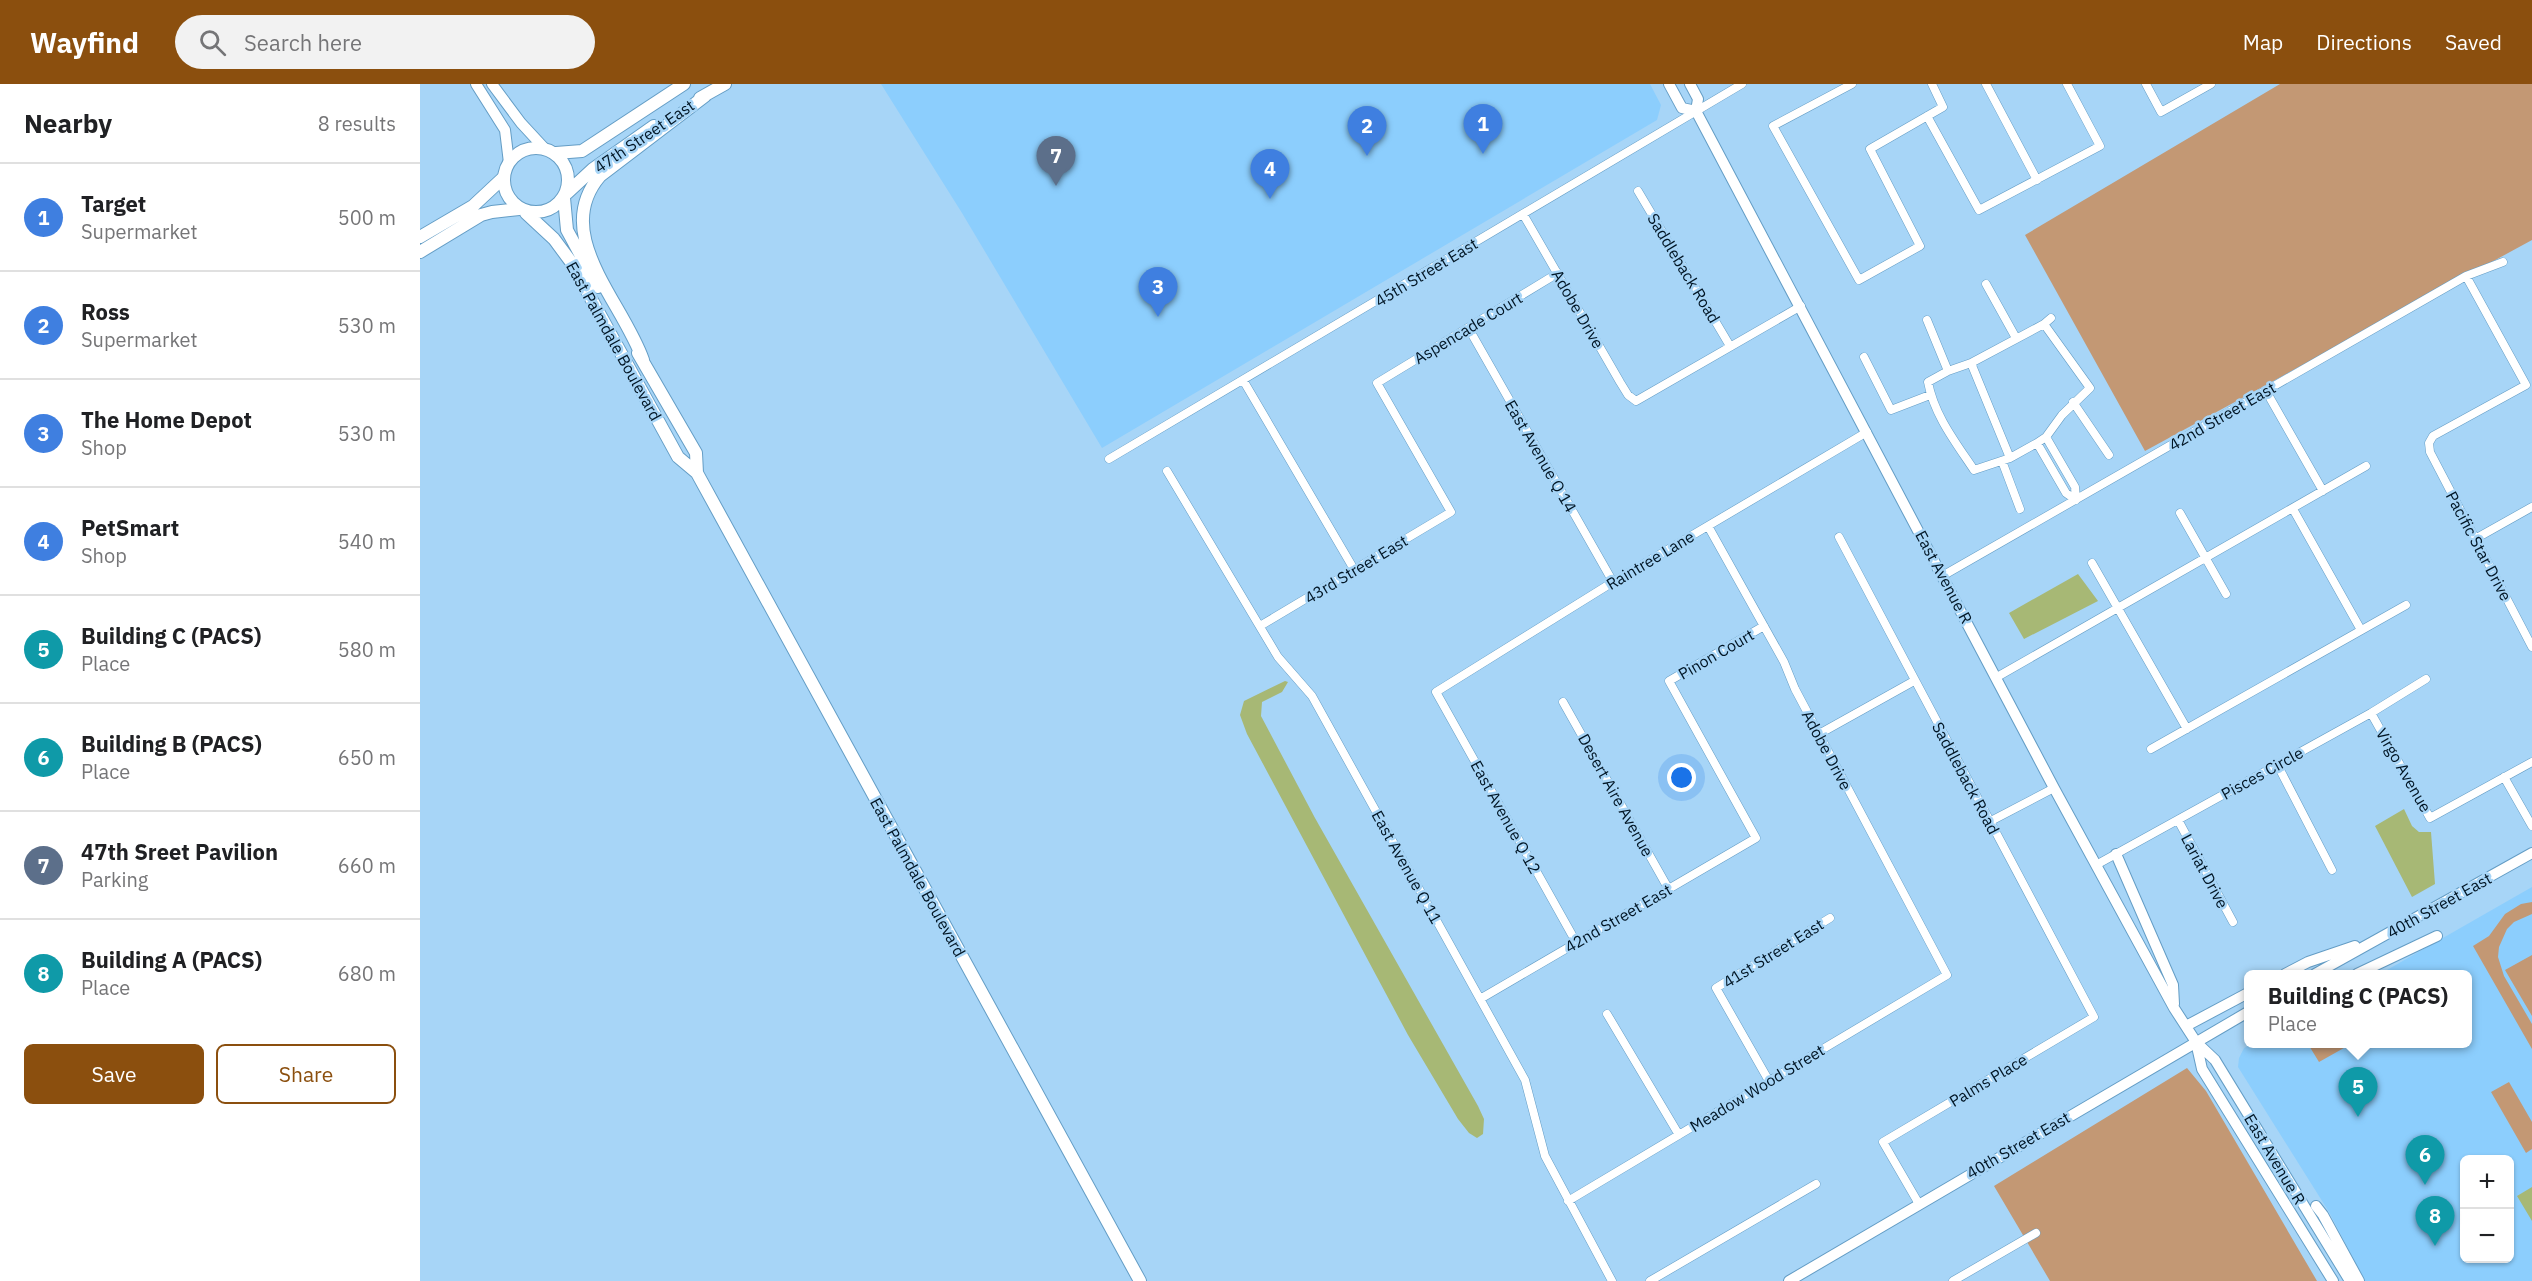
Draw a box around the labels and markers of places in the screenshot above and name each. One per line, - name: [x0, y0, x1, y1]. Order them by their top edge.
- pin: 1: [1464, 104, 1502, 154]
- pin: 2: [1348, 106, 1386, 156]
- pin: 7: [1036, 136, 1076, 186]
- pin: 4: [1250, 150, 1290, 199]
- pin: 3: [1138, 268, 1178, 317]
- pin: 5: [2338, 1068, 2378, 1117]
- pin: 6: [2406, 1136, 2444, 1185]
- pin: 8: [2416, 1196, 2454, 1246]

